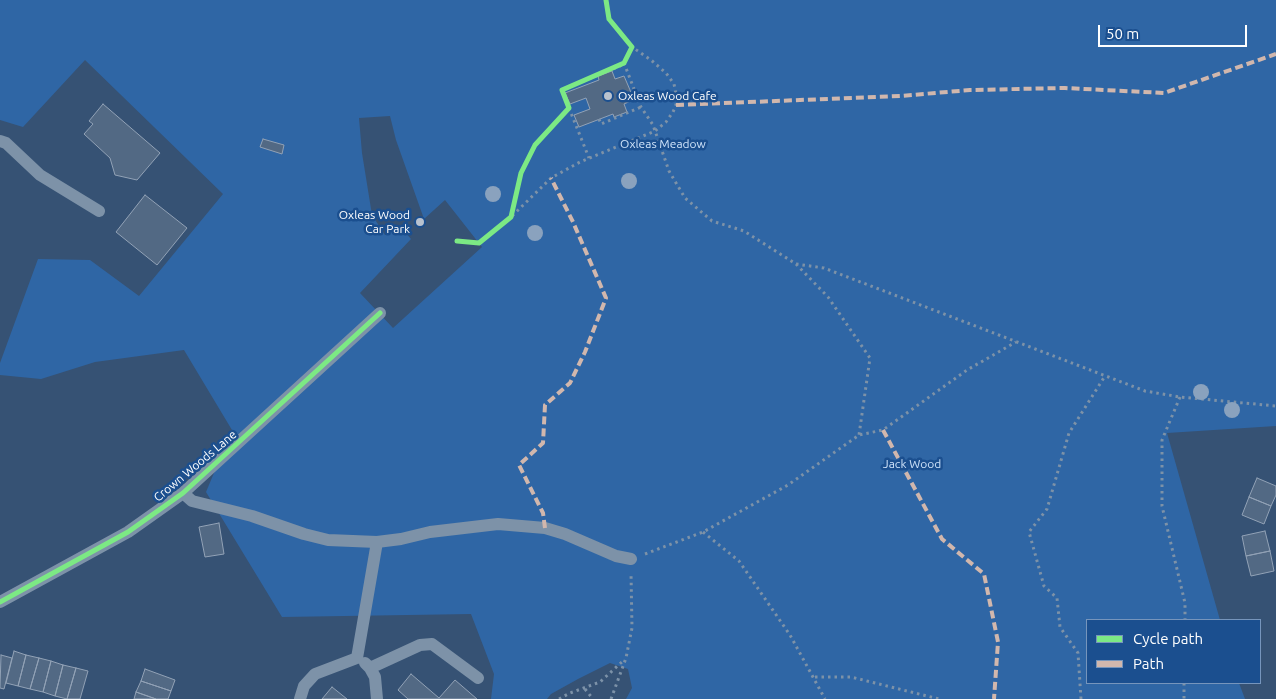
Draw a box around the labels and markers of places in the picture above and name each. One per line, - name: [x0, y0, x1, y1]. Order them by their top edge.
- place label: Oxleas Wood Cafe: [618, 89, 717, 103]
- marker: Oxleas Wood Cafe: [602, 90, 614, 102]
- place label: Oxleas Wood Car Park: [339, 208, 410, 236]
- marker: Oxleas Wood Car Park: [414, 216, 426, 228]

